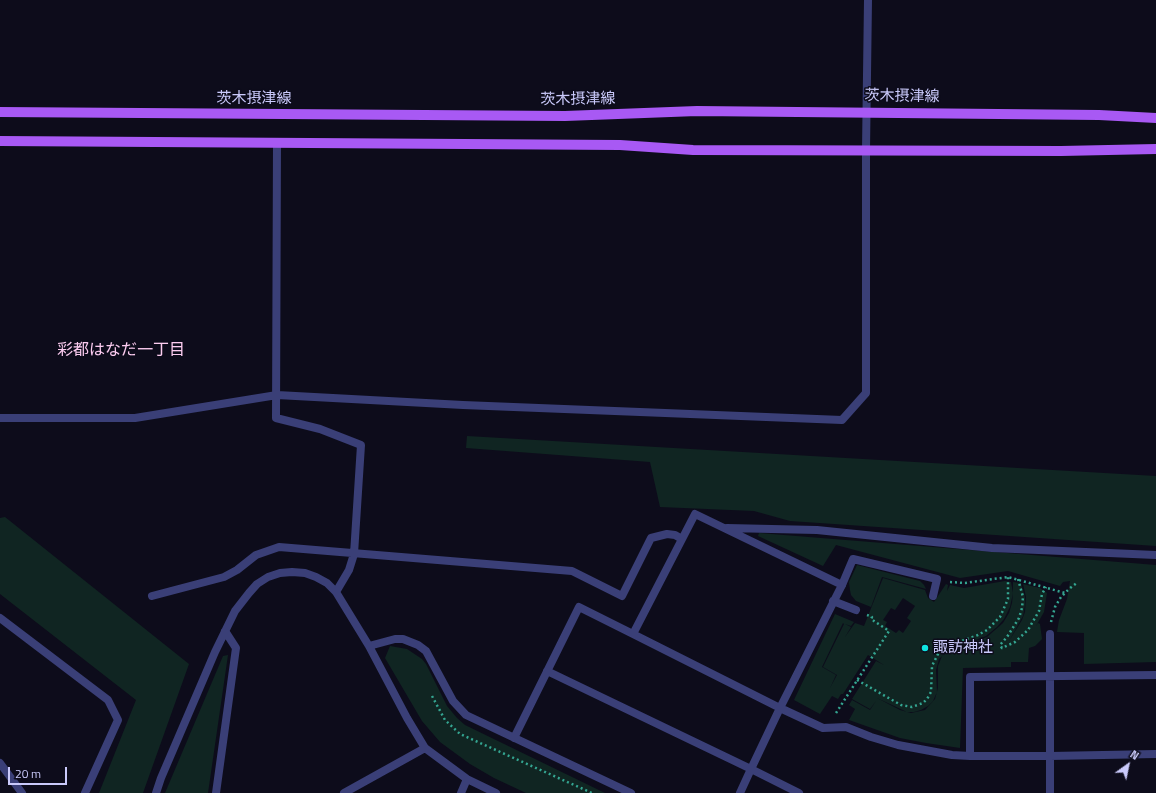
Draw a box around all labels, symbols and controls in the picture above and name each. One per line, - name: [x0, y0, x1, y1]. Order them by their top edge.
- street label: 茨木摂津線: [864, 87, 940, 107]
- street label: 茨木摂津線: [217, 90, 291, 108]
- street label: 茨木摂津線: [540, 90, 616, 110]
- district label: 彩都はなだ一丁目: [57, 341, 185, 361]
- place label: 諏訪神社: [933, 639, 993, 657]
- marker: 諏訪神社: [920, 643, 930, 653]
- north arrow: [1108, 745, 1148, 785]
- text: N: [1127, 746, 1142, 764]
- scale bar: [10, 759, 69, 785]
- text: 20 m: [15, 764, 41, 783]

